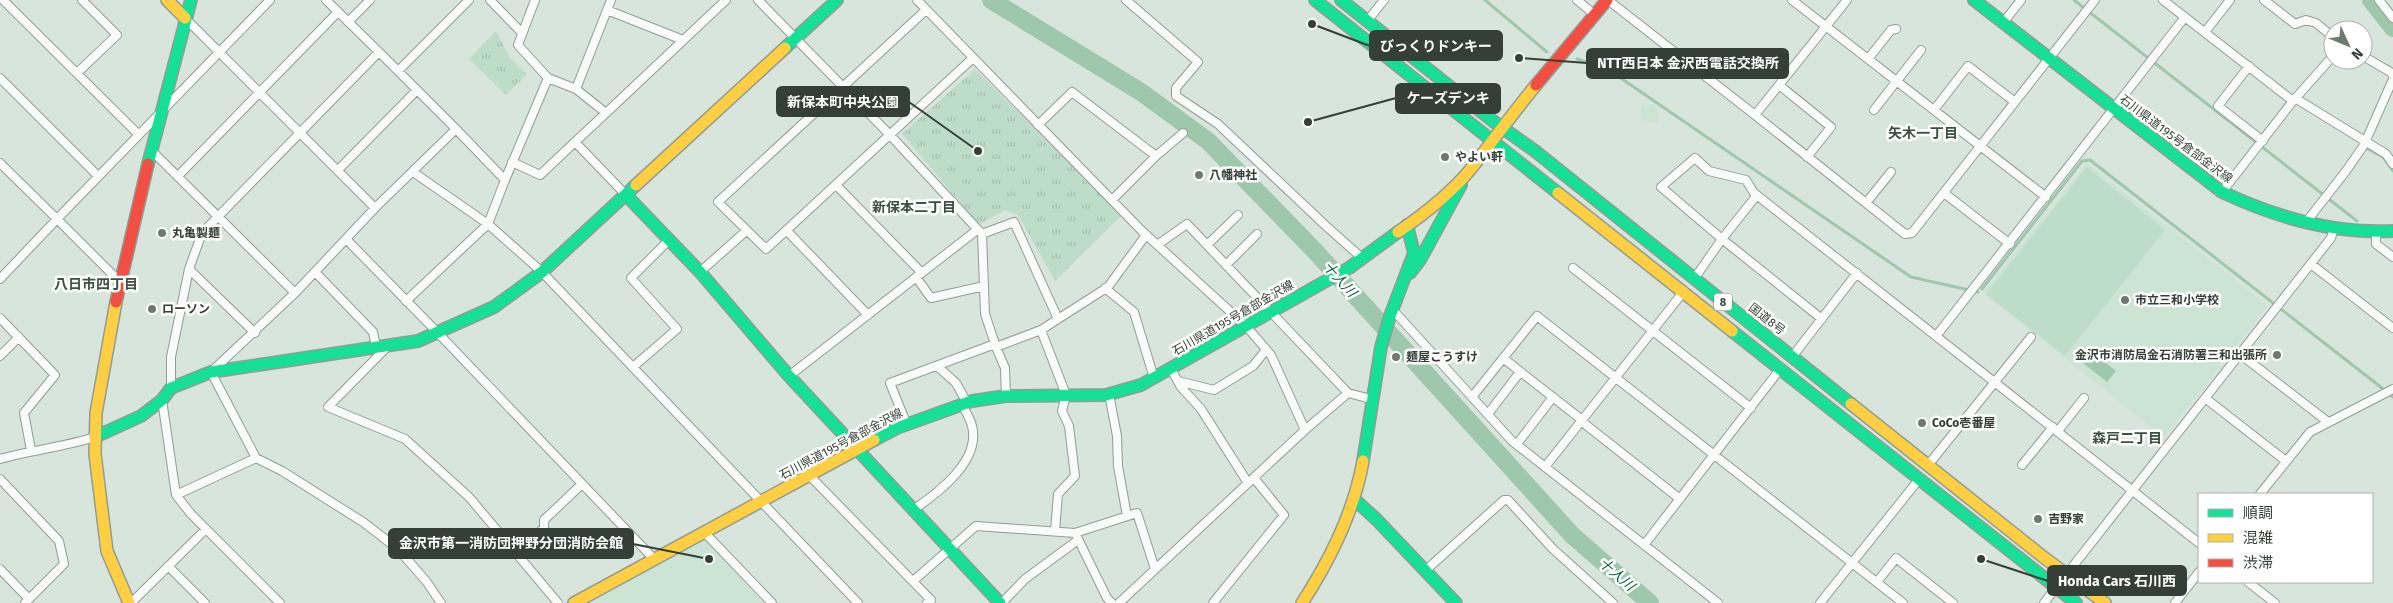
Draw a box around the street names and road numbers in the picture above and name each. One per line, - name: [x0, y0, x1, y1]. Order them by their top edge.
- street label: 石川県道195号倉部金沢線: [2117, 92, 2235, 186]
- street label: 石川県道195号倉部金沢線: [1170, 278, 1296, 358]
- road number: 8: [1714, 294, 1732, 310]
- street label: 国道8号: [1746, 300, 1788, 338]
- street label: 石川県道195号倉部金沢線: [777, 406, 905, 482]

